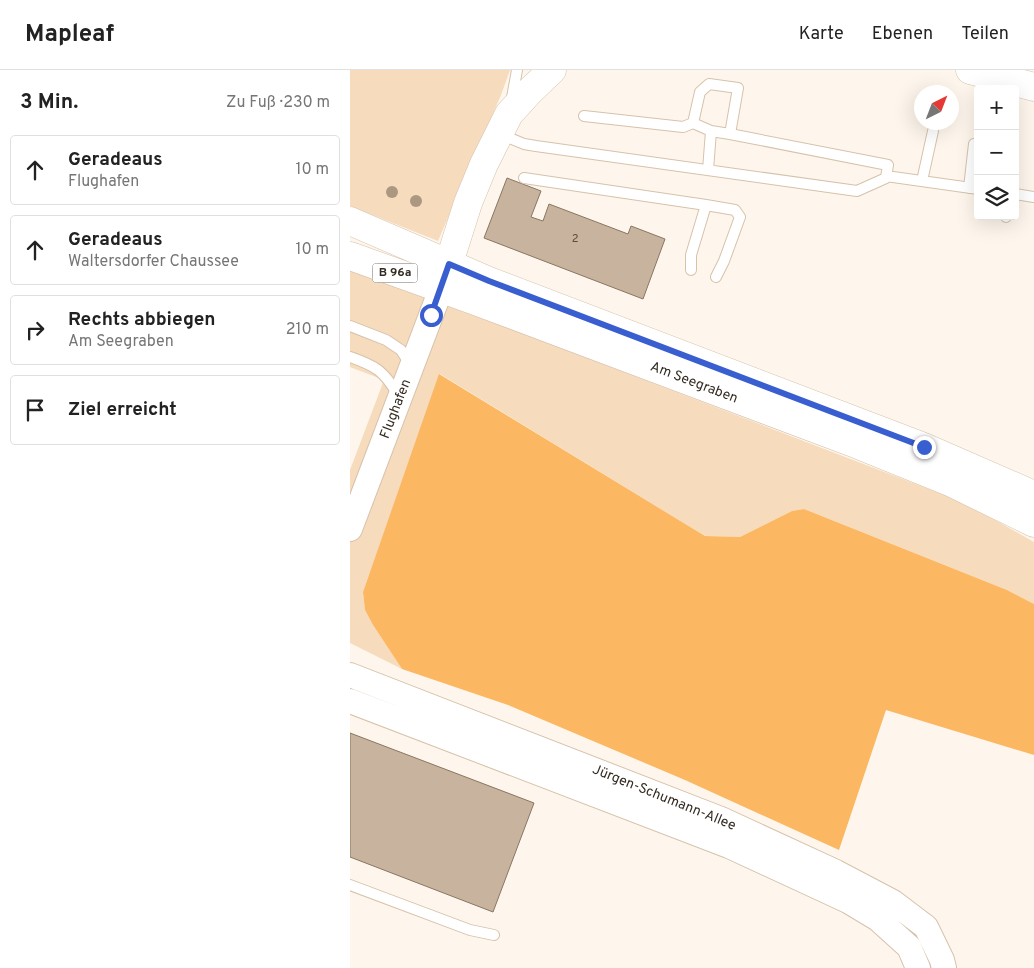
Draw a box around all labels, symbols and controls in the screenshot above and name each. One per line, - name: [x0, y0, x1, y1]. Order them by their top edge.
- text: Mapleaf: [25, 20, 114, 50]
- text: Karte: [799, 23, 844, 46]
- text: Ebenen: [872, 23, 933, 46]
- text: Teilen: [961, 23, 1009, 46]
- north arrow: [914, 85, 959, 130]
- map controls: [974, 85, 1019, 220]
- button: +: [974, 85, 1019, 130]
- text: 3 Min.: [20, 89, 78, 116]
- text: Zu Fuß · 230 m: [226, 93, 330, 113]
- button: −: [974, 130, 1019, 175]
- text: Geradeaus: [68, 148, 163, 172]
- icon: ahead: [21, 156, 49, 184]
- text: 10 m: [295, 160, 329, 180]
- text: Flughafen: [68, 172, 139, 192]
- button: layers: [974, 175, 1019, 220]
- text: Geradeaus: [68, 228, 163, 252]
- house number: 2: [572, 232, 578, 246]
- icon: ahead: [21, 236, 49, 264]
- text: 10 m: [295, 240, 329, 260]
- text: Waltersdorfer Chaussee: [68, 252, 239, 272]
- road number: B 96a: [372, 264, 418, 282]
- route start: [420, 304, 443, 327]
- text: Rechts abbiegen: [68, 308, 216, 332]
- icon: right: [21, 316, 49, 344]
- text: 210 m: [286, 320, 329, 340]
- text: Am Seegraben: [68, 332, 174, 352]
- street label: Am Seegraben: [648, 358, 740, 408]
- street label: Flughafen: [377, 377, 415, 441]
- icon: arrive: [21, 396, 49, 424]
- text: Ziel erreicht: [68, 398, 177, 422]
- route end: [913, 436, 936, 459]
- street label: Jürgen-Schumann-Allee: [590, 761, 738, 835]

